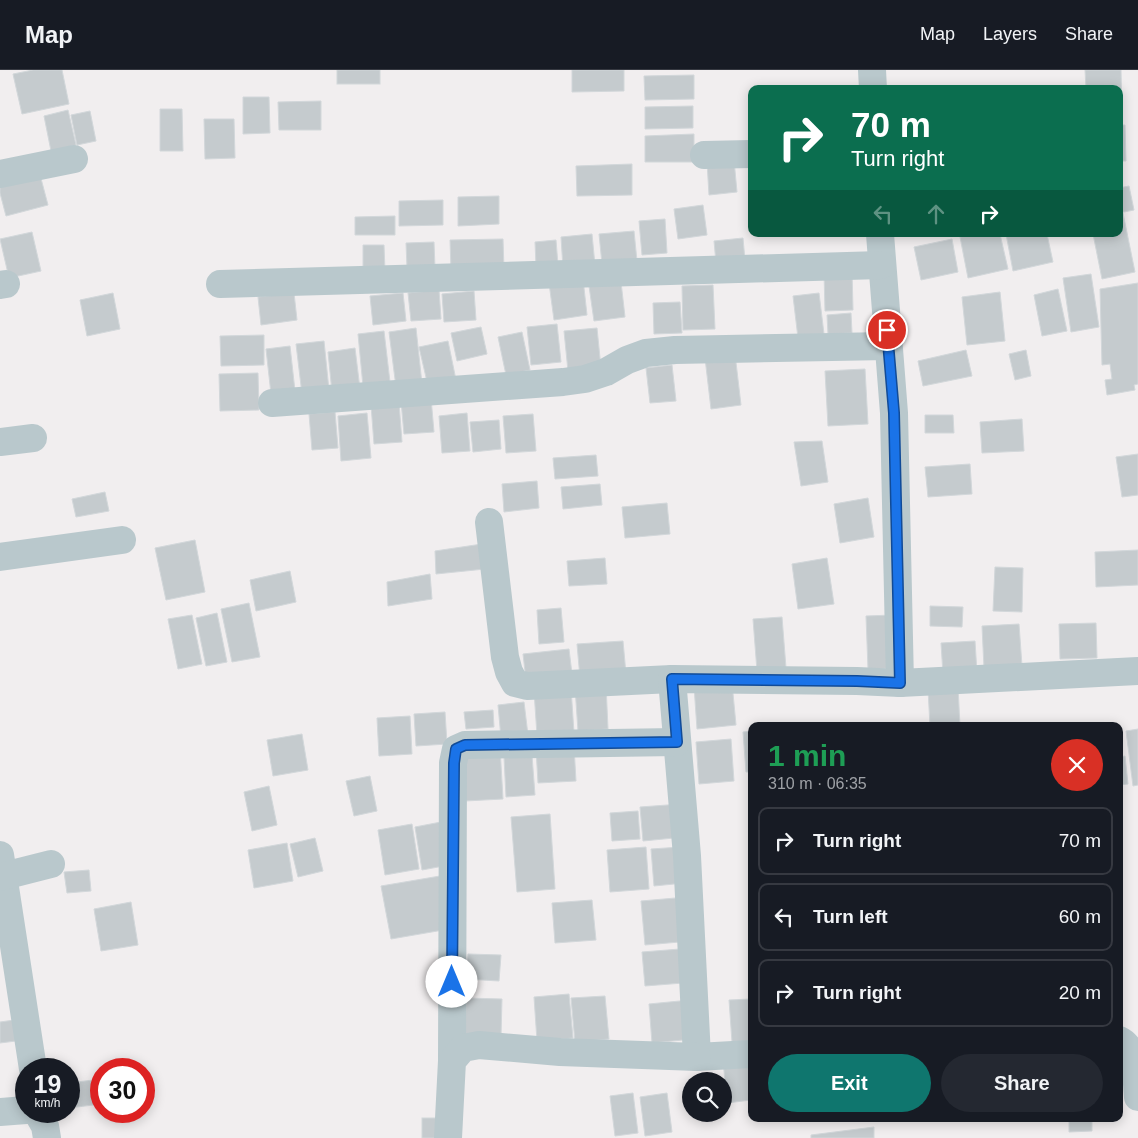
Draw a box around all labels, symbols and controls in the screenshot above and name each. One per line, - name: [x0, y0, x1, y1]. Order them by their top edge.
- text: Map: [25, 21, 73, 48]
- text: Map: [920, 24, 955, 44]
- text: Layers: [983, 24, 1037, 44]
- text: Share: [1065, 24, 1113, 44]
- icon: right: [768, 105, 833, 170]
- text: 70 m: [851, 105, 931, 144]
- text: Turn right: [851, 146, 944, 171]
- icon: left: [869, 200, 897, 228]
- icon: ahead: [922, 200, 950, 228]
- icon: right: [975, 200, 1003, 228]
- pin: [866, 309, 908, 351]
- icon: arrive: [873, 316, 901, 344]
- text: 1 min: [768, 739, 846, 772]
- button: close: [1051, 739, 1103, 791]
- text: 310 m · 06:35: [768, 775, 867, 792]
- icon: right: [770, 827, 798, 855]
- text: Turn right: [813, 830, 901, 851]
- text: 70 m: [1059, 830, 1101, 851]
- icon: left: [770, 903, 798, 931]
- text: Turn left: [813, 906, 888, 927]
- text: 60 m: [1059, 906, 1101, 927]
- position arrow: [425, 955, 477, 1007]
- icon: right: [770, 979, 798, 1007]
- text: Turn right: [813, 982, 901, 1003]
- text: 20 m: [1059, 982, 1101, 1003]
- button: Exit: [768, 1054, 931, 1112]
- button: Share: [941, 1054, 1103, 1112]
- speed limit sign: 30: [90, 1058, 155, 1123]
- text: 19: [34, 1070, 61, 1098]
- map controls: [682, 1072, 732, 1122]
- button: search: [682, 1072, 732, 1122]
- text: km/h: [34, 1096, 61, 1110]

